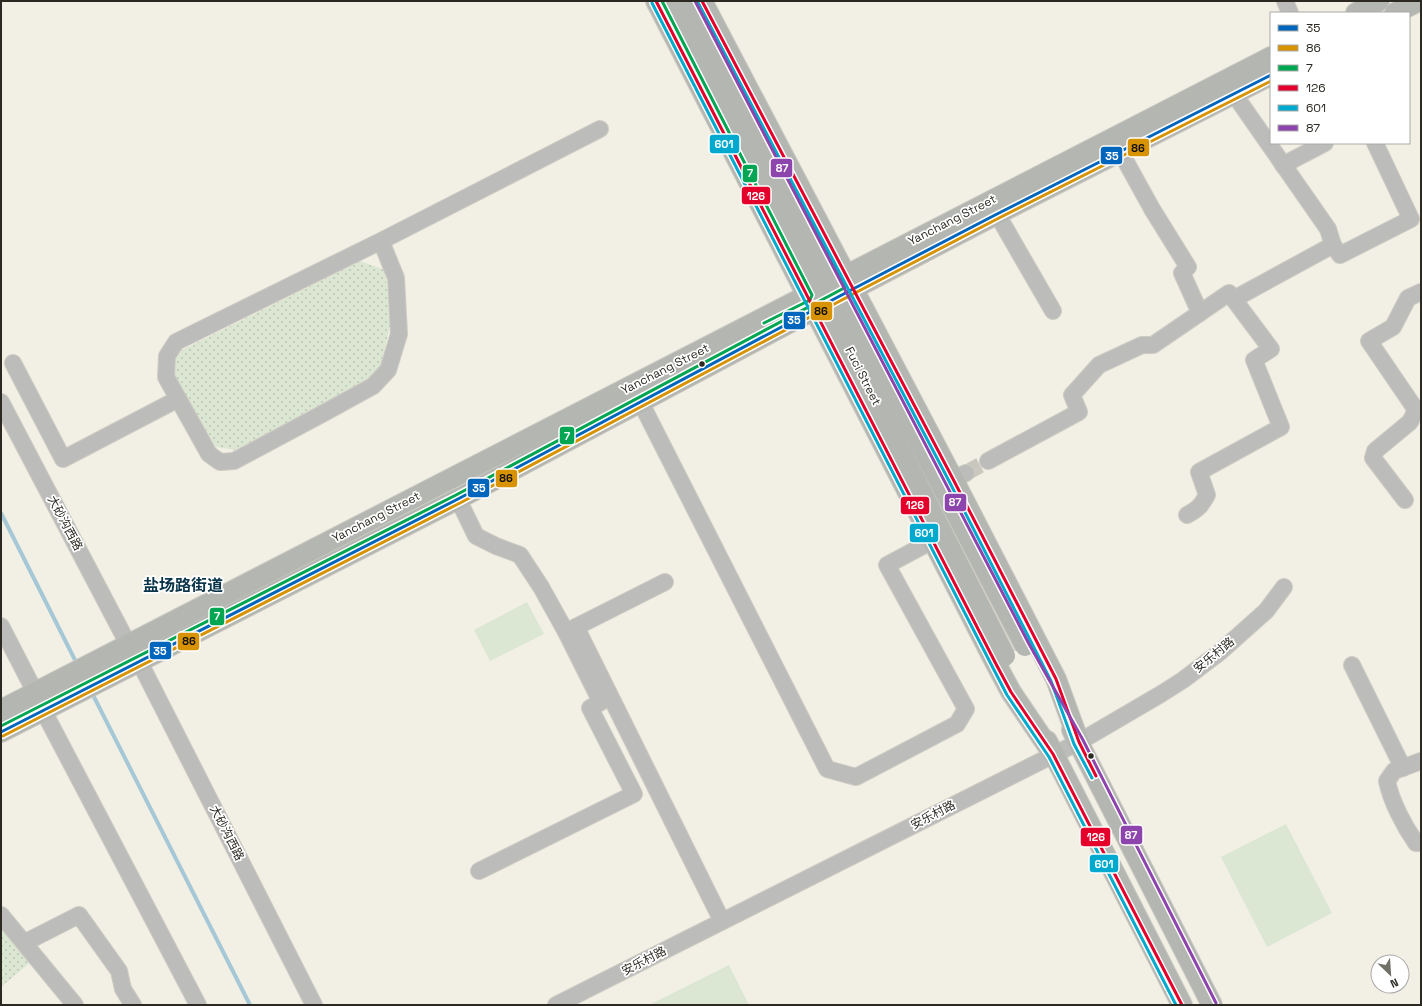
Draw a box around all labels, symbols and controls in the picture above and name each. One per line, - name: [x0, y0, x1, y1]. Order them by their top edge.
- legend: [1270, 12, 1410, 144]
- text: 35: [1306, 20, 1320, 36]
- text: 86: [1306, 40, 1321, 56]
- text: 7: [1306, 60, 1313, 76]
- text: 126: [1306, 80, 1326, 96]
- text: 601: [1306, 100, 1326, 116]
- text: 87: [1306, 120, 1320, 136]
- line badge: 601: [709, 134, 740, 154]
- text: 601: [715, 137, 733, 151]
- line badge: 86: [1127, 138, 1150, 157]
- text: 86: [1131, 141, 1145, 155]
- line badge: 35: [1100, 146, 1123, 165]
- text: 35: [1105, 149, 1119, 163]
- line badge: 87: [770, 158, 793, 178]
- text: 87: [776, 161, 788, 175]
- line badge: 7: [742, 164, 758, 183]
- text: 7: [747, 166, 753, 180]
- line badge: 126: [741, 186, 771, 205]
- text: 126: [747, 189, 765, 203]
- street label: Yanchang Street: [905, 191, 999, 249]
- line badge: 86: [810, 301, 833, 321]
- text: 86: [814, 304, 828, 318]
- line badge: 35: [783, 311, 806, 330]
- text: 35: [787, 313, 801, 327]
- street label: Yanchang Street: [618, 340, 712, 398]
- street label: Fuci Street: [841, 344, 885, 408]
- unlabelled marker: [697, 359, 707, 369]
- line badge: 7: [559, 426, 575, 445]
- text: 7: [564, 429, 570, 443]
- line badge: 86: [495, 469, 518, 488]
- text: 86: [499, 471, 513, 485]
- line badge: 35: [467, 478, 490, 498]
- text: 35: [472, 481, 486, 495]
- street label: Yanchang Street: [329, 488, 423, 546]
- street label: 大砂沟西路: [44, 493, 86, 553]
- line badge: 87: [944, 493, 967, 512]
- text: 87: [949, 495, 961, 509]
- line badge: 126: [900, 496, 930, 515]
- text: 126: [906, 498, 924, 512]
- line badge: 601: [909, 523, 939, 543]
- text: 601: [915, 526, 933, 540]
- district label: 盐场路街道: [143, 575, 223, 596]
- line badge: 7: [209, 607, 225, 626]
- text: 7: [214, 609, 220, 623]
- line badge: 86: [177, 632, 200, 651]
- text: 86: [182, 634, 196, 648]
- street label: 安乐村路: [1190, 634, 1238, 676]
- line badge: 35: [149, 641, 172, 660]
- text: 35: [153, 644, 167, 658]
- unlabelled marker: [1086, 751, 1096, 761]
- street label: 安乐村路: [908, 797, 958, 833]
- street label: 大砂沟西路: [206, 803, 248, 863]
- line badge: 87: [1120, 825, 1143, 845]
- line badge: 126: [1080, 827, 1111, 847]
- text: 87: [1125, 828, 1137, 842]
- text: 126: [1087, 830, 1105, 844]
- line badge: 601: [1089, 854, 1119, 873]
- text: 601: [1095, 857, 1113, 871]
- street label: 安乐村路: [619, 943, 669, 979]
- north arrow: [1370, 954, 1410, 994]
- text: N: [1388, 975, 1401, 991]

